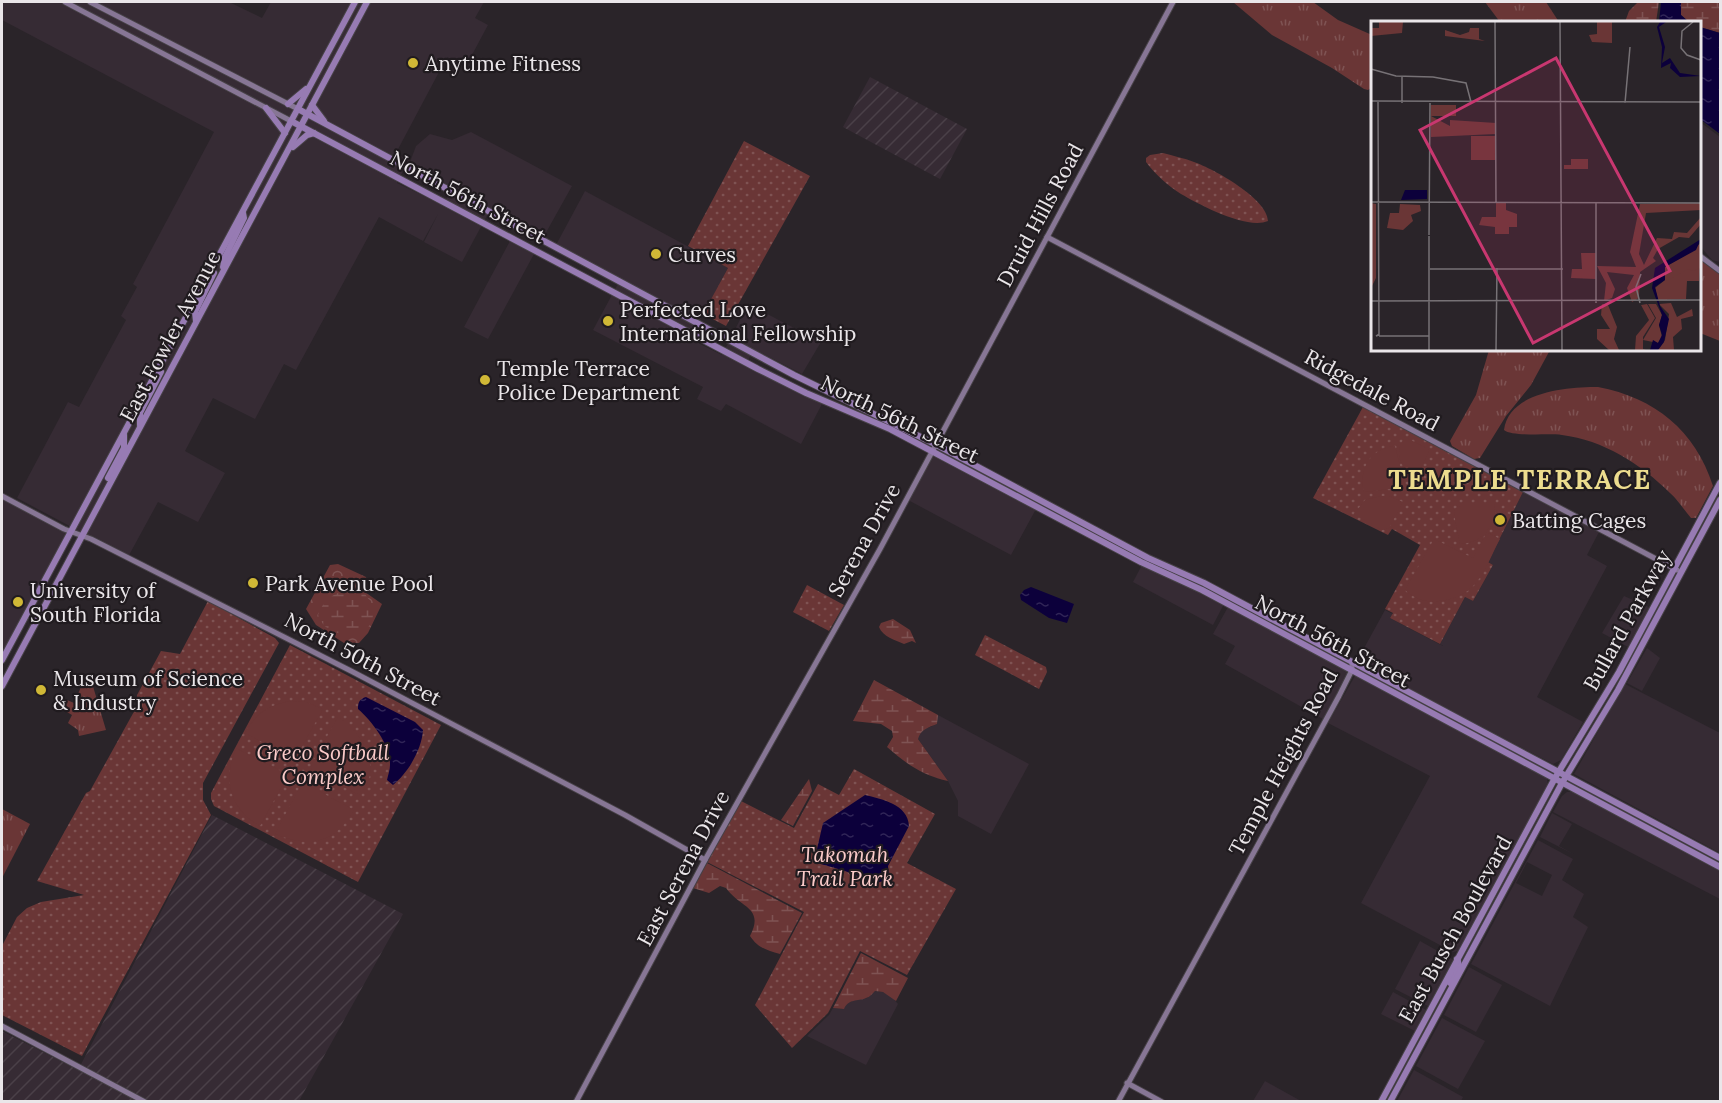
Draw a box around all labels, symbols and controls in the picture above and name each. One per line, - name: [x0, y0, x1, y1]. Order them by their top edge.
- inset map: [1371, 21, 1701, 351]
- place label: Anytime Fitness: [424, 50, 581, 77]
- marker: Anytime Fitness: [406, 56, 420, 70]
- street label: Druid Hills Road: [991, 139, 1089, 291]
- street label: North 56th Street: [385, 144, 551, 250]
- place label: Curves: [668, 241, 736, 268]
- street label: East Fowler Avenue: [113, 246, 227, 426]
- marker: Curves: [649, 247, 663, 261]
- place label: Perfected Love International Fellowship: [620, 296, 856, 347]
- marker: Perfected Love International Fellowship: [601, 314, 615, 328]
- street label: Ridgedale Road: [1300, 343, 1444, 437]
- place label: Temple Terrace Police Department: [497, 355, 681, 406]
- street label: North 56th Street: [816, 369, 984, 469]
- marker: Temple Terrace Police Department: [478, 373, 492, 387]
- district label: TEMPLE TERRACE: [1388, 462, 1652, 496]
- street label: Serena Drive: [822, 479, 906, 601]
- place label: Batting Cages: [1512, 507, 1646, 534]
- marker: Batting Cages: [1493, 513, 1507, 527]
- street label: Bullard Parkway: [1577, 545, 1677, 695]
- place label: Park Avenue Pool: [265, 570, 434, 597]
- marker: Park Avenue Pool: [246, 576, 260, 590]
- place label: University of South Florida: [30, 577, 161, 628]
- street label: North 56th Street: [1250, 588, 1416, 694]
- marker: University of South Florida: [11, 595, 25, 609]
- street label: North 50th Street: [280, 606, 447, 712]
- street label: Temple Heights Road: [1222, 664, 1344, 860]
- place label: Museum of Science & Industry: [53, 665, 243, 716]
- marker: Museum of Science & Industry: [34, 683, 48, 697]
- park label: Greco Softball Complex: [257, 739, 390, 790]
- street label: East Serena Drive: [631, 786, 735, 950]
- street label: East Busch Boulevard: [1392, 831, 1518, 1027]
- park label: Takomah Trail Park: [797, 841, 893, 892]

